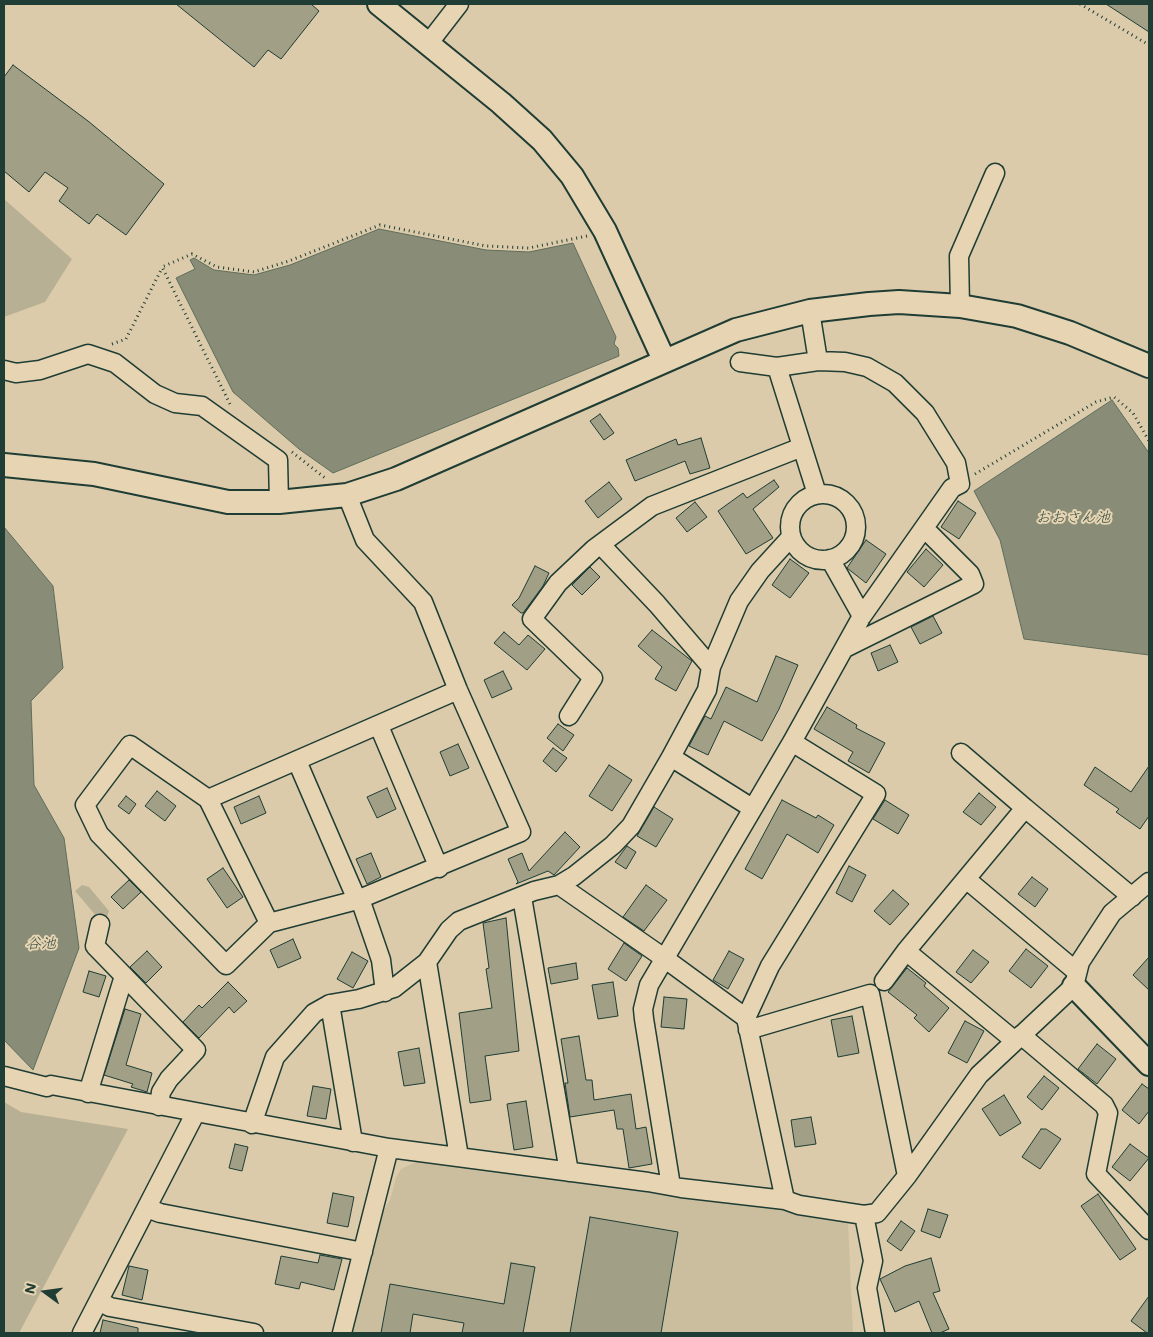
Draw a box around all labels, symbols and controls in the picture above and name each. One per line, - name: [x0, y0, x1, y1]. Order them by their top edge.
- water label: おおさん池: [1036, 508, 1110, 526]
- water label: 谷池: [26, 934, 56, 952]
- north arrow: [20, 1267, 70, 1317]
- text: N: [19, 1281, 40, 1296]

